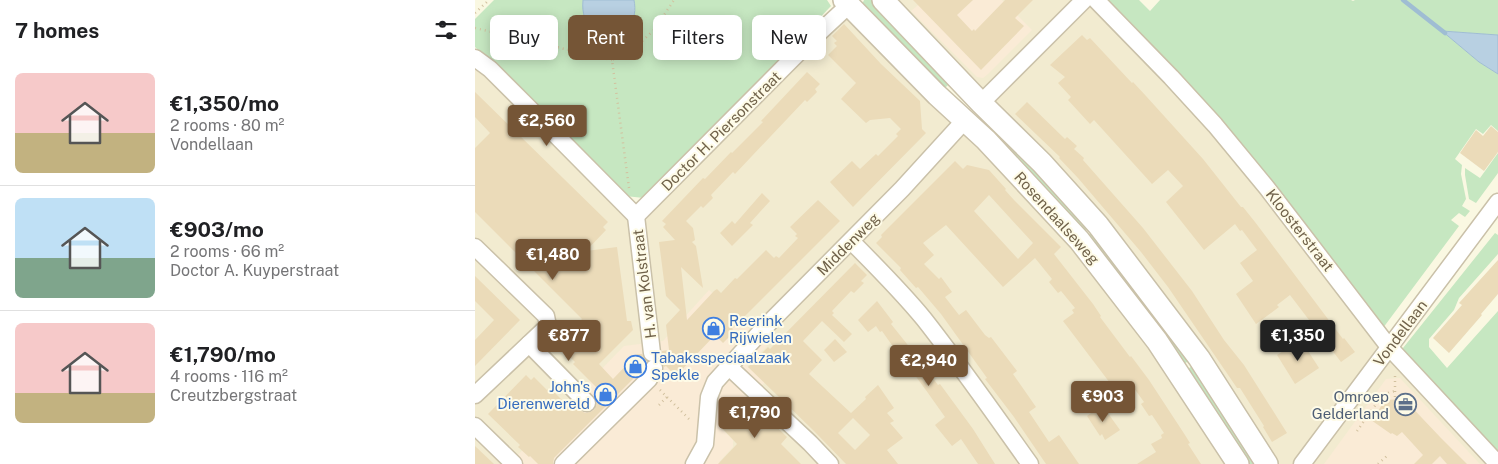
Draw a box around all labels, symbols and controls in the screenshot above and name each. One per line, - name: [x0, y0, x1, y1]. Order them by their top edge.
- chip: Buy: [490, 15, 558, 60]
- chip: Rent: [568, 15, 643, 60]
- chip: Filters: [653, 15, 742, 60]
- chip: New: [752, 15, 826, 60]
- icon: filters: [432, 16, 460, 44]
- text: 7 homes: [15, 18, 99, 43]
- street label: Doctor H. Piersonstraat: [658, 68, 784, 194]
- text: €1,350/mo: [170, 91, 279, 116]
- icon: home: [55, 93, 115, 153]
- pin: €2,560: [506, 104, 588, 147]
- text: €2,560: [519, 111, 575, 130]
- text: 2 rooms · 80 m²: [170, 116, 284, 135]
- text: Vondellaan: [170, 135, 253, 154]
- street label: Rosendaalseweg: [1011, 168, 1103, 268]
- street label: Kloosterstraat: [1263, 186, 1337, 275]
- street label: Middenweg: [813, 209, 883, 279]
- text: €903/mo: [170, 217, 264, 242]
- icon: home: [55, 218, 115, 278]
- street label: H. van Kolstraat: [629, 228, 659, 340]
- pin: €1,480: [512, 238, 594, 281]
- text: 2 rooms · 66 m²: [170, 242, 284, 261]
- text: €1,480: [526, 245, 580, 264]
- text: Doctor A. Kuyperstraat: [170, 261, 339, 280]
- street label: Vondellaan: [1370, 297, 1430, 369]
- place label: Reerink Rijwielen: [729, 312, 792, 346]
- shop icon: Reerink Rijwielen: [701, 317, 725, 341]
- pin: €877: [539, 320, 599, 362]
- pin: €1,350: [1257, 320, 1339, 362]
- text: €877: [548, 326, 590, 345]
- text: €1,350: [1271, 326, 1325, 345]
- text: €1,790/mo: [170, 342, 276, 367]
- icon: home: [55, 343, 115, 403]
- pin: €2,940: [888, 344, 970, 387]
- place label: Tabaksspeciaalzaak Spekle: [651, 349, 791, 383]
- text: €2,940: [901, 351, 957, 370]
- shop icon: Tabaksspeciaalzaak Spekle: [623, 354, 647, 378]
- text: 4 rooms · 116 m²: [170, 367, 288, 386]
- place label: John's Dierenwereld: [497, 378, 590, 412]
- pin: €903: [1073, 380, 1133, 423]
- shop icon: John's Dierenwereld: [594, 383, 618, 407]
- text: Creutzbergstraat: [170, 386, 297, 405]
- text: €903: [1082, 387, 1124, 406]
- place label: Omroep Gelderland: [1312, 388, 1389, 422]
- office icon: Omroep Gelderland: [1393, 393, 1417, 417]
- pin: €1,790: [714, 396, 796, 439]
- text: €1,790: [729, 403, 781, 422]

